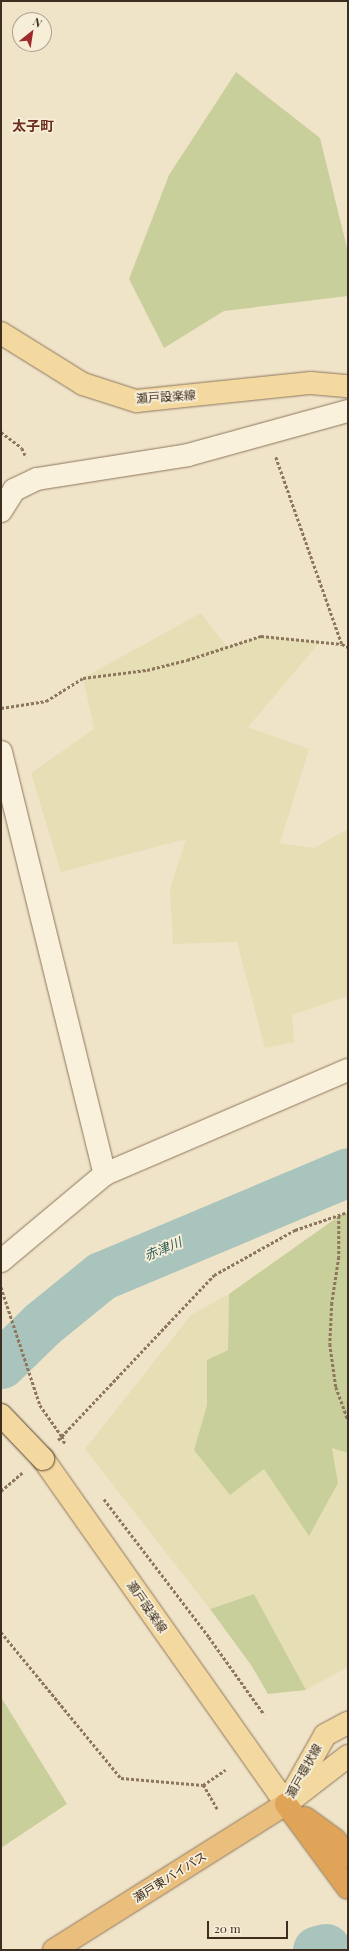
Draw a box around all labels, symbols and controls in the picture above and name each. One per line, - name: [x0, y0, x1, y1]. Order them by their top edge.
- north arrow: [12, 12, 52, 52]
- text: N: [31, 14, 45, 31]
- district label: 太子町: [12, 118, 54, 134]
- street label: 瀬戸設楽線: [136, 388, 196, 406]
- water label: 赤津川: [142, 1234, 184, 1264]
- street label: 瀬戸設楽線: [124, 1578, 170, 1636]
- street label: 瀬戸環状線: [283, 1741, 325, 1801]
- street label: 瀬戸東バイパス: [131, 1849, 209, 1905]
- scale bar: [209, 1913, 290, 1939]
- text: 20 m: [214, 1920, 241, 1936]

